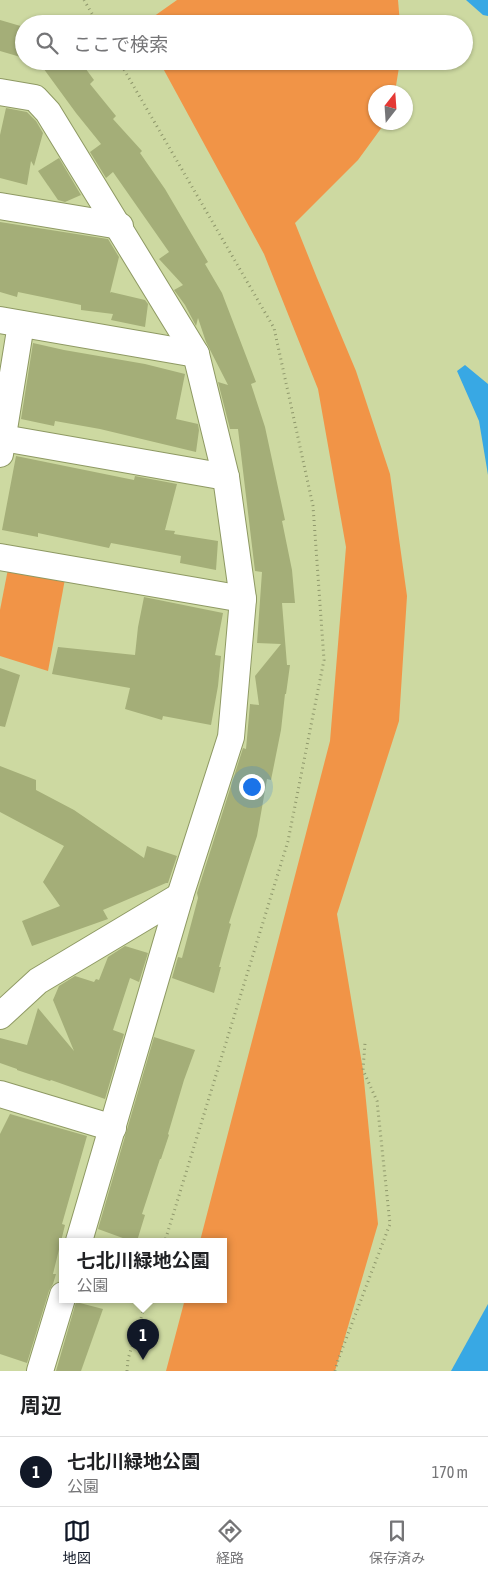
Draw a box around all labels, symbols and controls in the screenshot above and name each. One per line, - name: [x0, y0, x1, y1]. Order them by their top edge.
- search box: [15, 15, 473, 70]
- icon: search: [33, 29, 61, 57]
- text: ここで検索: [73, 33, 168, 55]
- north arrow: [368, 85, 413, 130]
- your location: [239, 774, 265, 800]
- popup: [59, 1238, 227, 1303]
- text: 七北川緑地公園: [76, 1249, 210, 1271]
- text: 公園: [76, 1276, 109, 1294]
- pin: 1: [127, 1319, 159, 1360]
- text: 周辺: [20, 1393, 62, 1417]
- text: 七北川緑地公園: [67, 1450, 200, 1472]
- text: 1: [32, 1463, 40, 1481]
- text: 170 m: [432, 1463, 468, 1481]
- text: 公園: [67, 1477, 99, 1495]
- tab: 地図: [63, 1517, 91, 1567]
- tab: 経路: [216, 1517, 244, 1567]
- tab: 保存済み: [369, 1517, 425, 1567]

